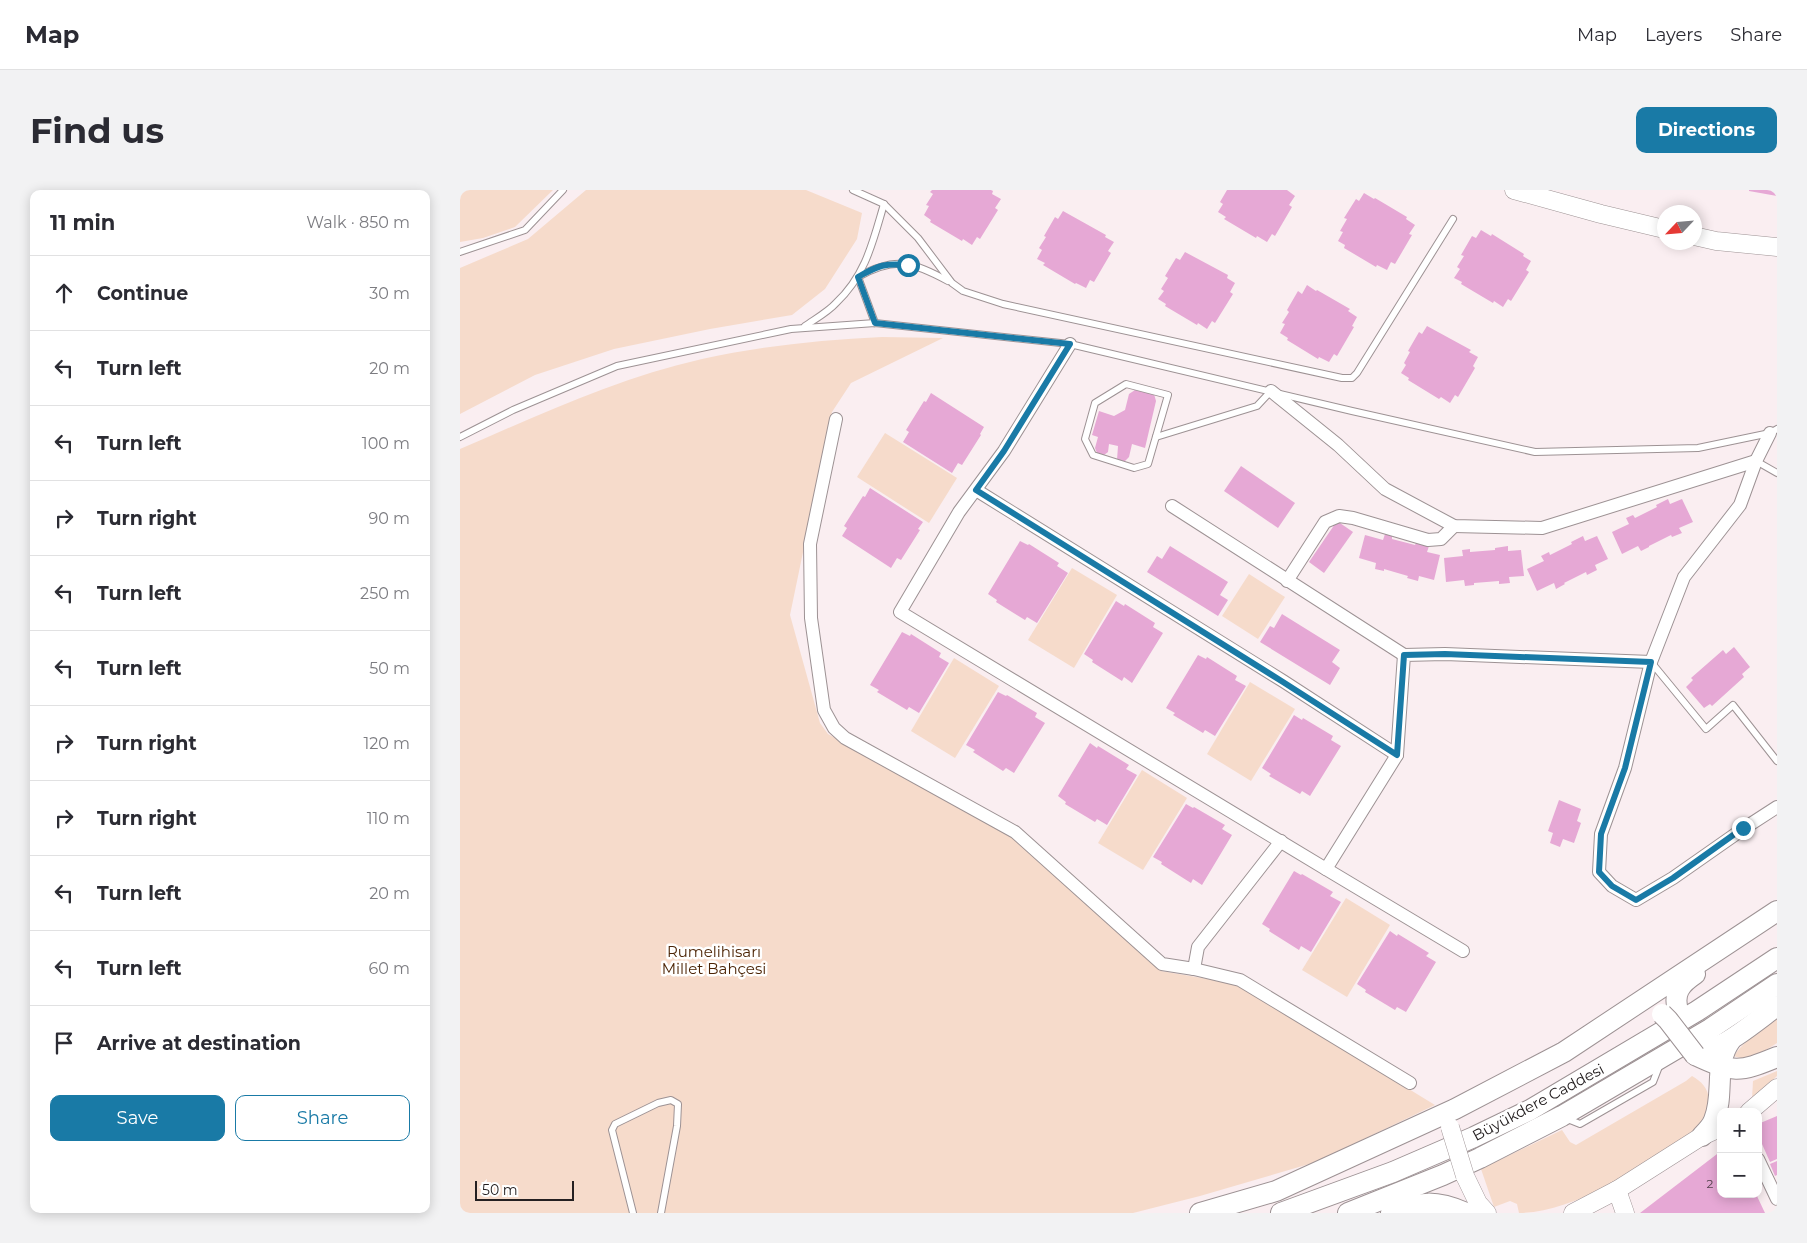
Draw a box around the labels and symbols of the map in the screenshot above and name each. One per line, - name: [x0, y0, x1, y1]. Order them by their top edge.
- north arrow: [1657, 205, 1702, 250]
- route start: [897, 254, 920, 277]
- route end: [1732, 817, 1755, 840]
- park label: Rumelihisarı Millet Bahçesi: [662, 942, 766, 978]
- street label: Büyükdere Caddesi: [1469, 1059, 1607, 1145]
- house number: 2: [1707, 1176, 1714, 1191]
- scale bar: [475, 1178, 574, 1201]

